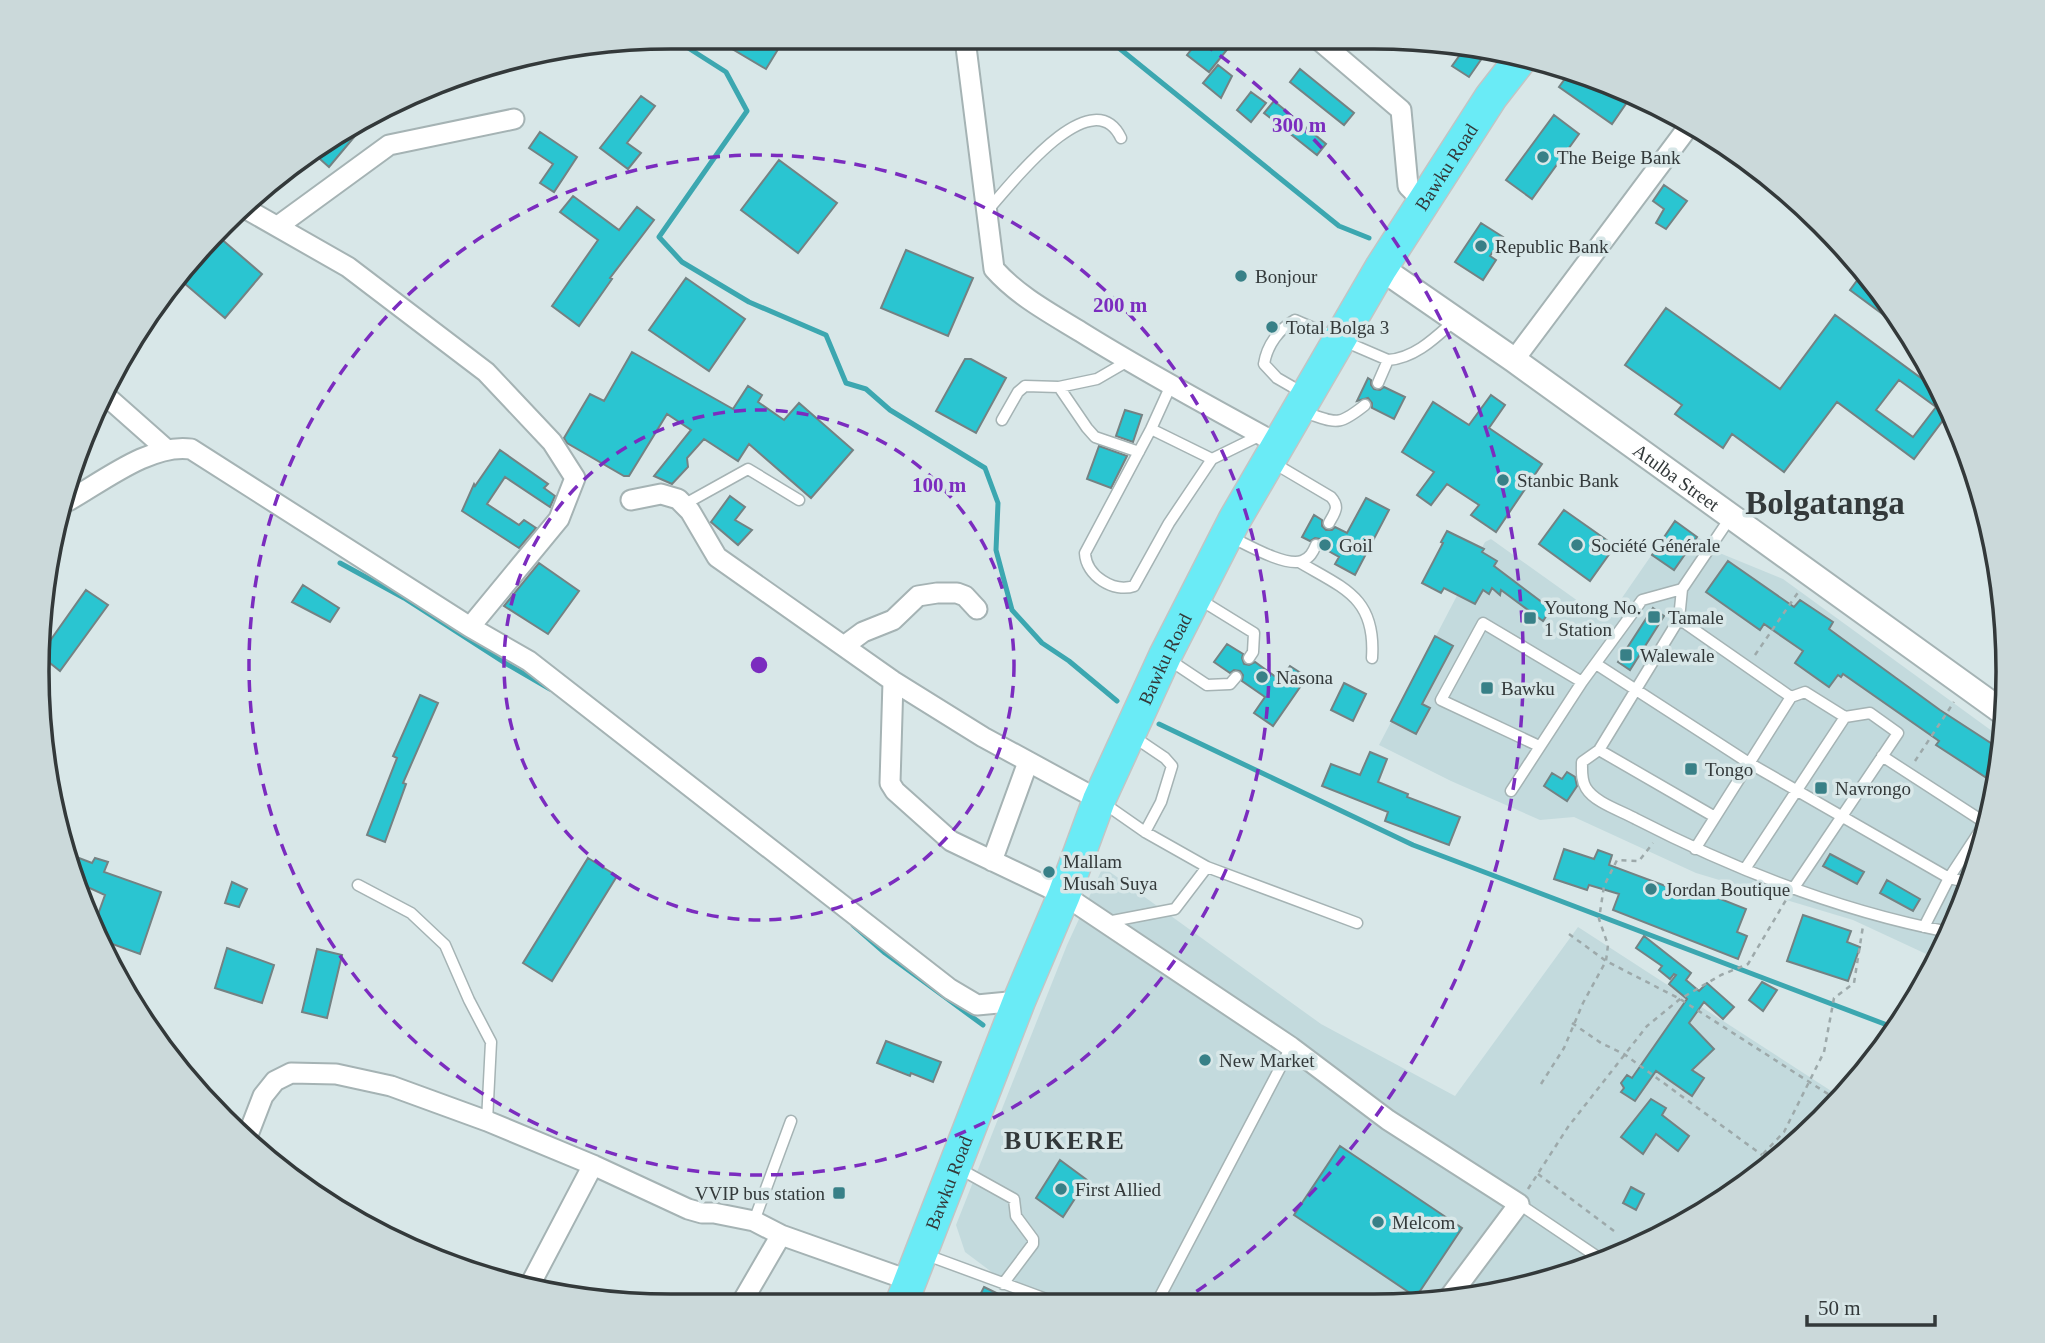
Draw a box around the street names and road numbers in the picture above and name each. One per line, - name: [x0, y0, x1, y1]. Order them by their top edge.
- street label: Bawku Road: [1411, 120, 1482, 215]
- street label: Atulba Street: [1629, 439, 1724, 516]
- street label: Bawku Road: [1134, 609, 1196, 708]
- street label: Bawku Road: [921, 1133, 977, 1233]

